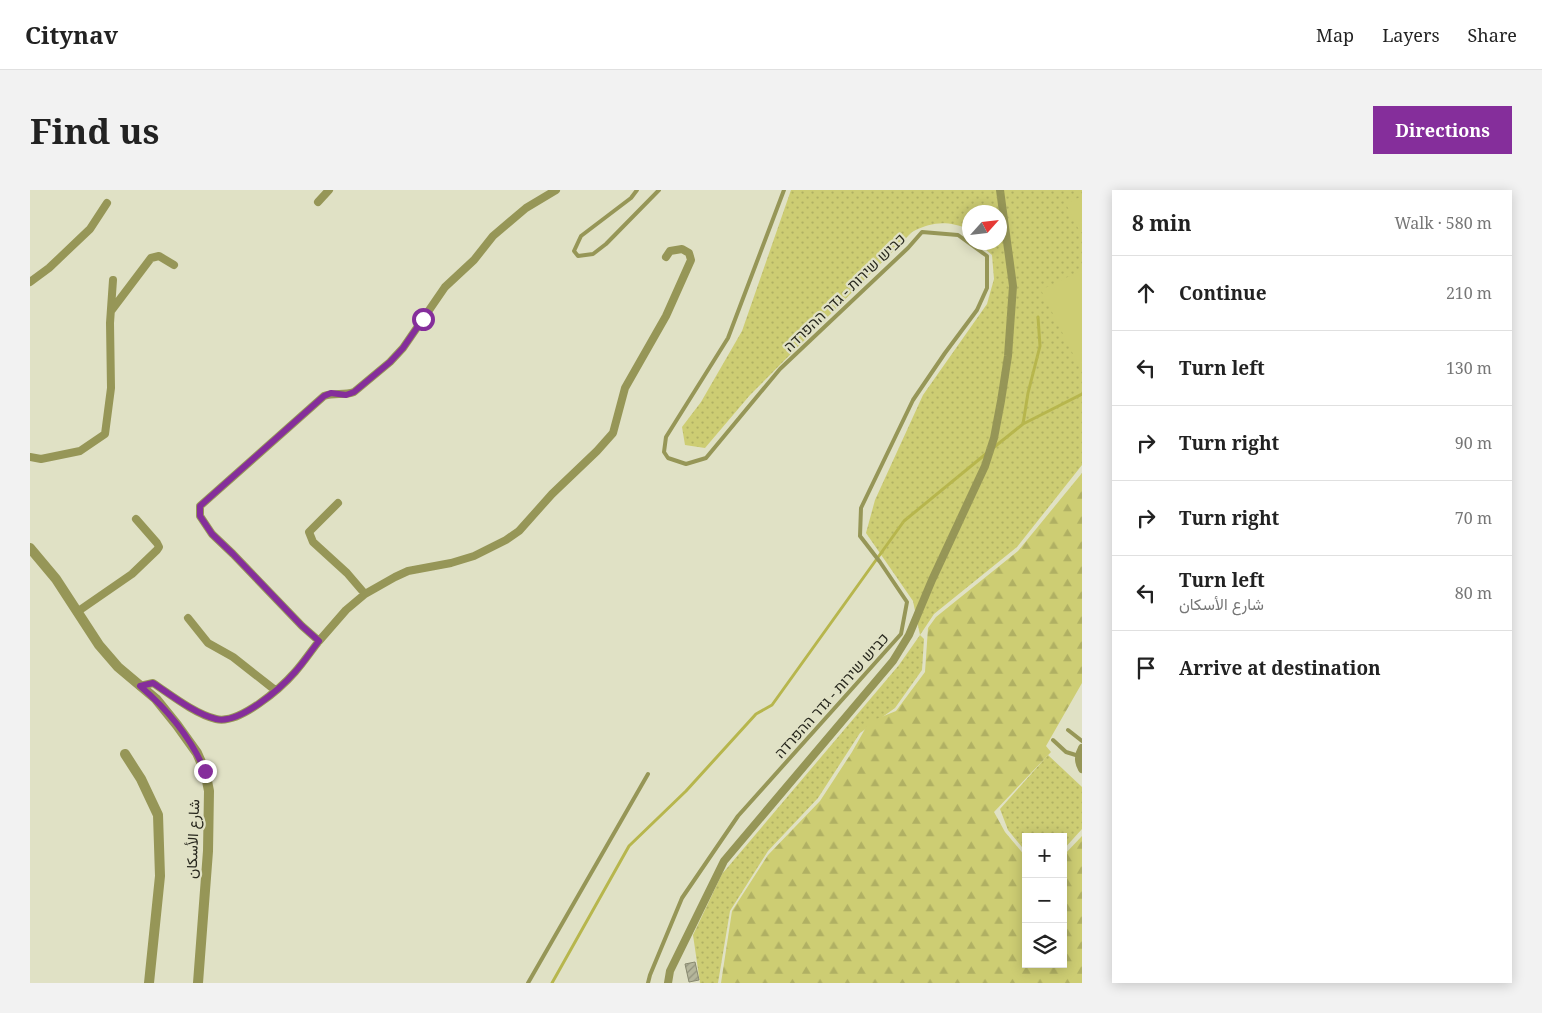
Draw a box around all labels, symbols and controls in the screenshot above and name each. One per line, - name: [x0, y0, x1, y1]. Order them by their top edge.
- text: Citynav: [25, 18, 118, 51]
- text: Map: [1316, 23, 1354, 47]
- text: Layers: [1382, 23, 1440, 47]
- text: Share: [1468, 23, 1517, 47]
- button: Directions: [1373, 106, 1512, 154]
- text: Find us: [30, 107, 159, 154]
- north arrow: [962, 205, 1007, 250]
- text: 8 min: [1132, 209, 1191, 237]
- text: Walk · 580 m: [1395, 212, 1492, 234]
- street label: כביש שירות - גדר ההפרדה: [779, 228, 909, 356]
- icon: ahead: [1132, 279, 1160, 307]
- text: Continue: [1179, 280, 1267, 306]
- text: 210 m: [1446, 282, 1492, 304]
- route start: [412, 308, 435, 331]
- icon: left: [1132, 354, 1160, 382]
- text: Turn left: [1179, 355, 1265, 381]
- text: 130 m: [1446, 357, 1492, 379]
- icon: right: [1132, 429, 1160, 457]
- text: Turn right: [1179, 430, 1279, 456]
- text: 90 m: [1455, 432, 1492, 454]
- icon: right: [1132, 504, 1160, 532]
- text: Turn right: [1179, 505, 1279, 531]
- text: 70 m: [1455, 507, 1492, 529]
- text: Turn left: [1179, 567, 1265, 593]
- icon: left: [1132, 579, 1160, 607]
- text: 80 m: [1455, 582, 1492, 604]
- text: شارع الأسكان: [1179, 593, 1264, 615]
- street label: כביש שירות - גדר ההפרדה: [769, 628, 893, 762]
- icon: arrive: [1132, 654, 1160, 682]
- text: Arrive at destination: [1179, 655, 1381, 681]
- route end: [194, 760, 217, 783]
- street label: شارع الأسكان: [181, 799, 205, 879]
- map controls: [1022, 833, 1067, 968]
- button: +: [1022, 833, 1067, 878]
- button: −: [1022, 878, 1067, 923]
- button: layers: [1022, 923, 1067, 968]

